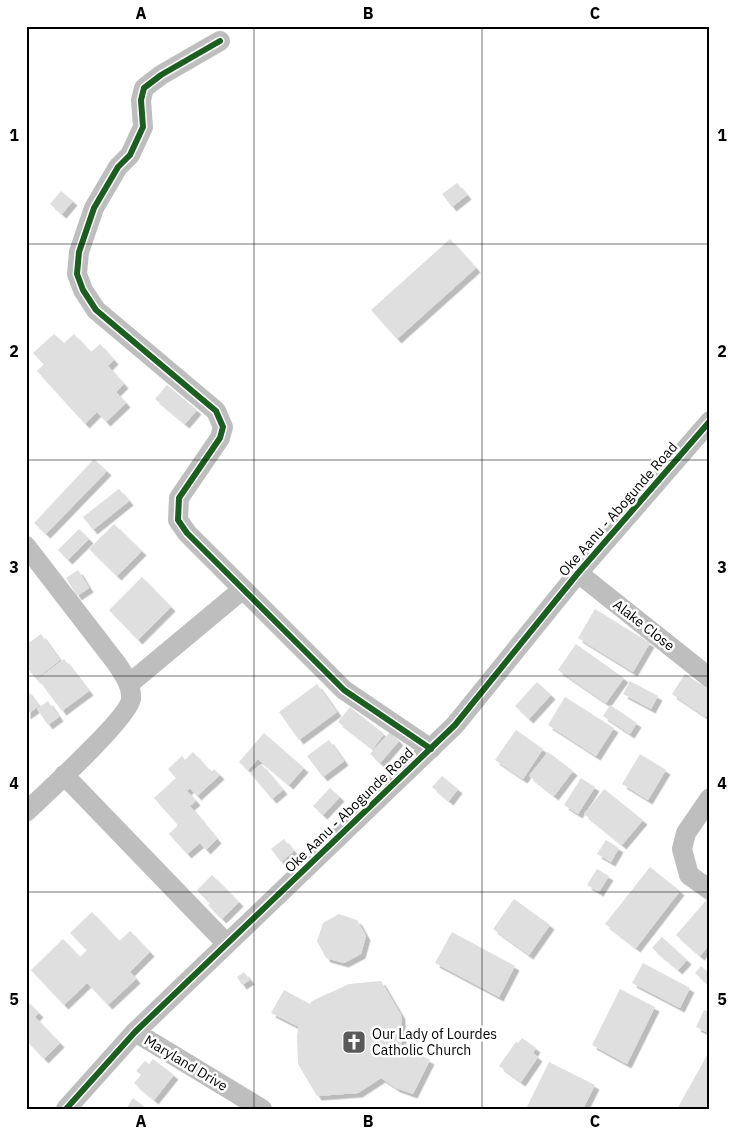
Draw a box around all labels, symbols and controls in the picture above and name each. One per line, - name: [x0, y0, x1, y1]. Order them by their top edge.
- text: A: [136, 3, 147, 23]
- text: B: [363, 3, 374, 23]
- text: C: [590, 3, 600, 23]
- text: 1: [9, 125, 19, 145]
- text: 1: [717, 125, 727, 145]
- text: 2: [9, 341, 19, 361]
- text: 2: [717, 341, 727, 361]
- street label: Oke Aanu - Abogunde Road: [555, 438, 681, 580]
- text: 3: [9, 557, 19, 577]
- text: 3: [717, 557, 727, 577]
- street label: Alake Close: [610, 595, 679, 655]
- street label: Oke Aanu - Abogunde Road: [281, 744, 417, 876]
- text: 4: [9, 773, 19, 793]
- text: 4: [717, 773, 727, 793]
- text: 5: [9, 989, 19, 1009]
- text: 5: [717, 989, 727, 1009]
- place label: Our Lady of Lourdes Catholic Church: [372, 1025, 497, 1059]
- church icon: Our Lady of Lourdes Catholic Church: [341, 1029, 367, 1055]
- street label: Maryland Drive: [141, 1031, 231, 1095]
- text: A: [136, 1111, 147, 1131]
- text: B: [363, 1111, 374, 1131]
- text: C: [590, 1111, 600, 1131]

